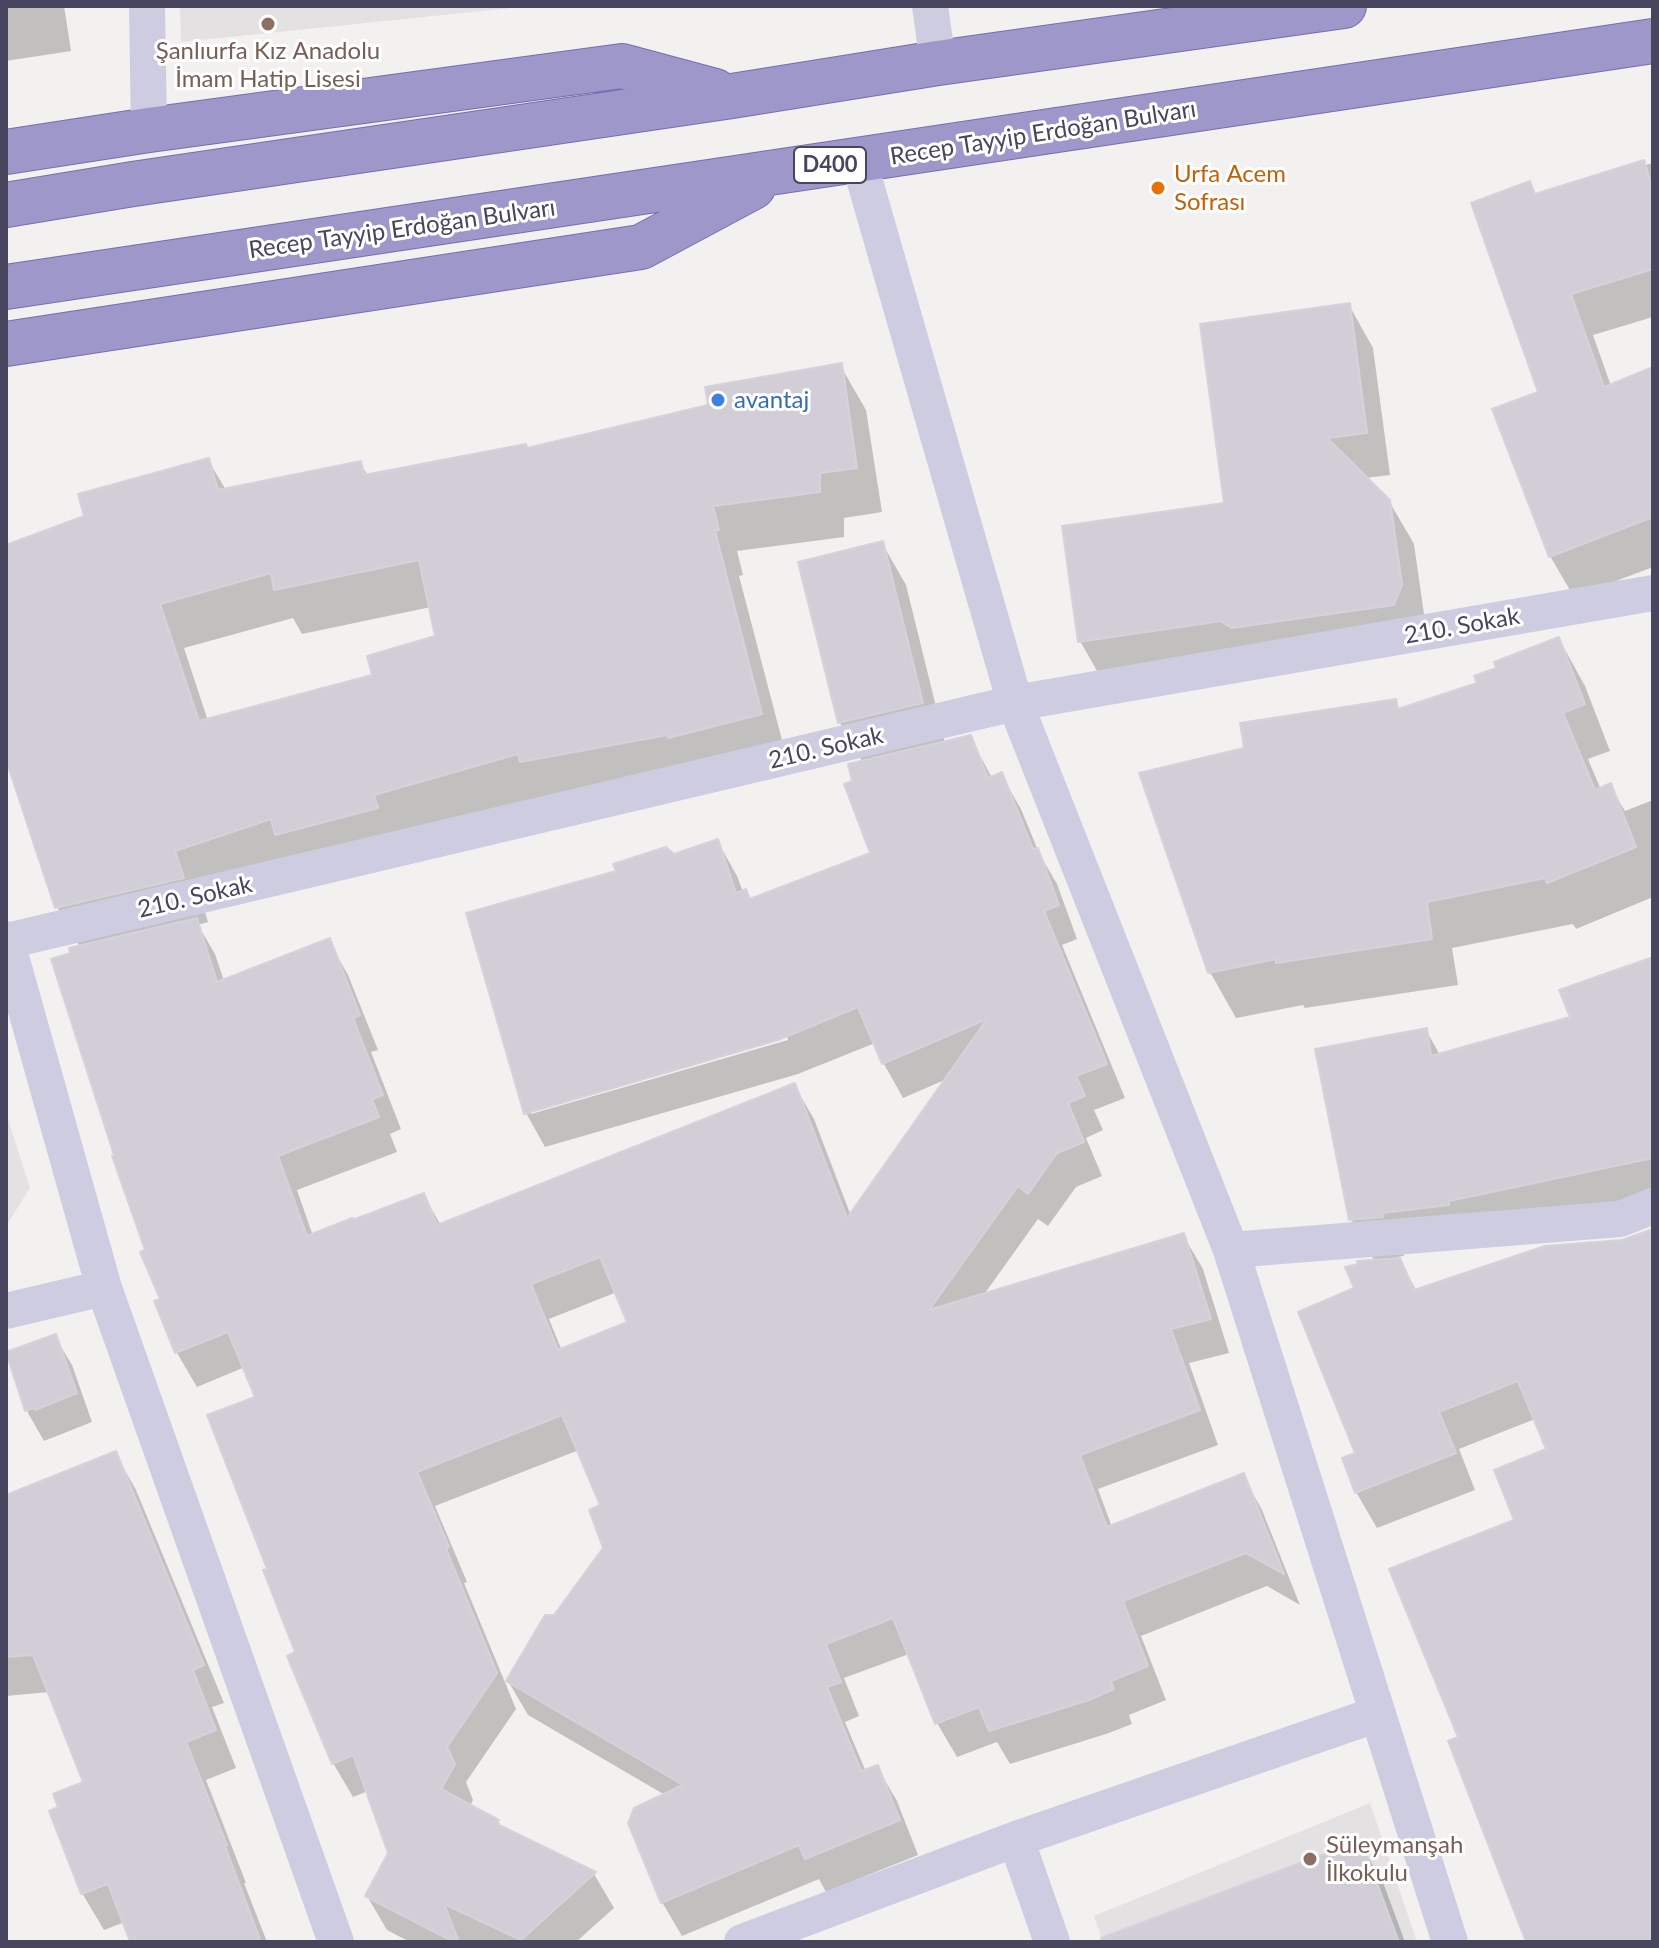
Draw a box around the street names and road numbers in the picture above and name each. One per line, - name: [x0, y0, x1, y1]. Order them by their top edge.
- street label: Recep Tayyip Erdoğan Bulvarı: [888, 95, 1198, 171]
- road number: D400: [794, 147, 866, 183]
- street label: Recep Tayyip Erdoğan Bulvarı: [247, 193, 557, 265]
- street label: 210. Sokak: [1402, 602, 1522, 650]
- street label: 210. Sokak: [766, 721, 886, 775]
- street label: 210. Sokak: [135, 870, 255, 924]

